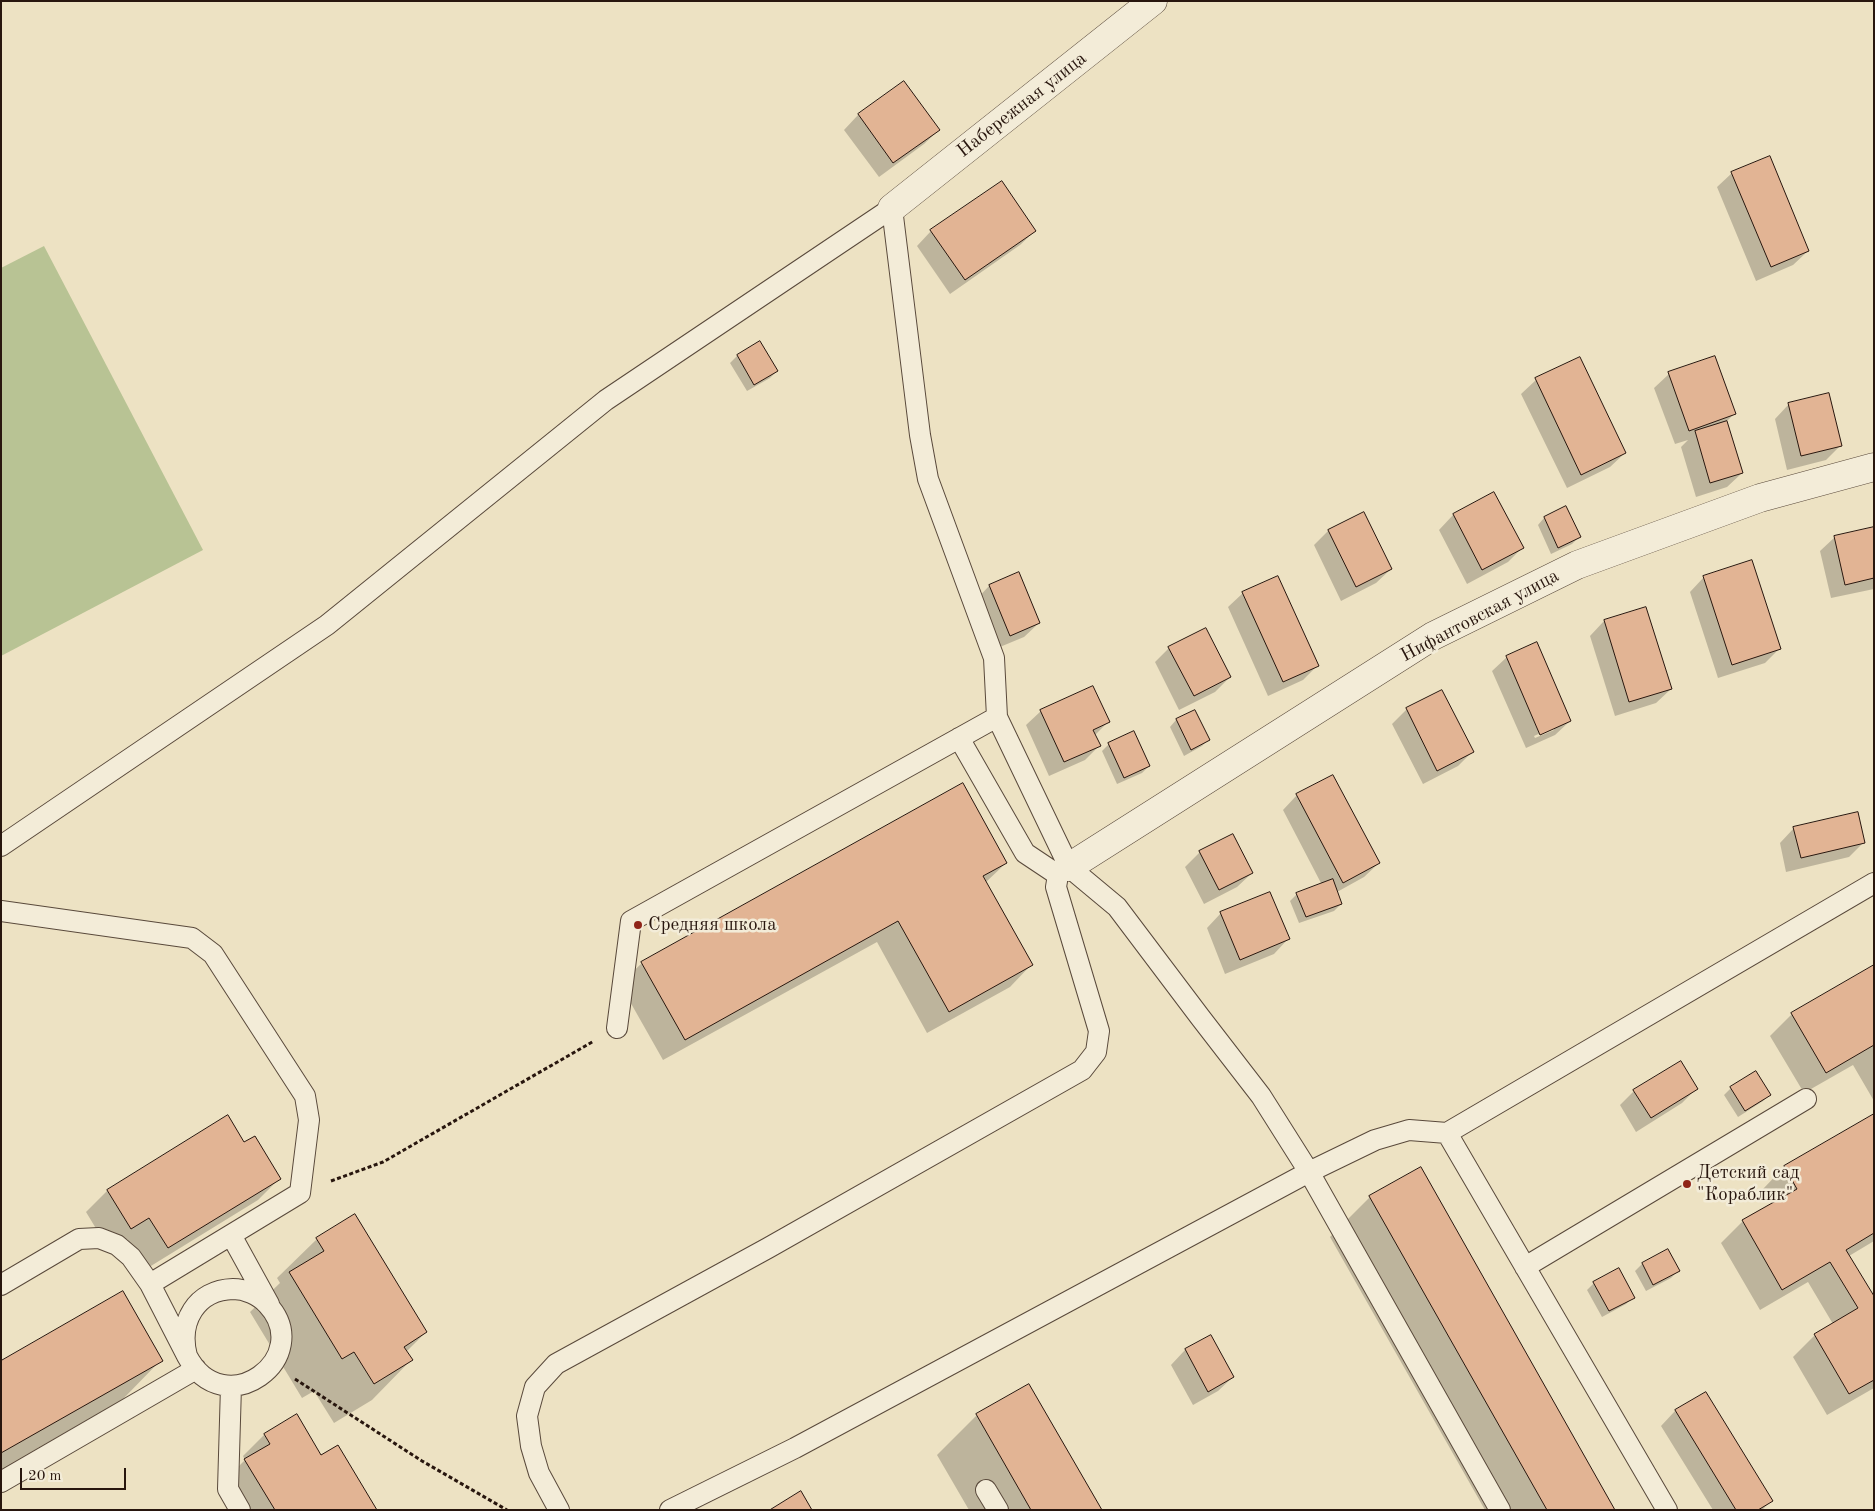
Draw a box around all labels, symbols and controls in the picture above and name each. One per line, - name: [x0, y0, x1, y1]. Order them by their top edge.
- street label: Набережная улица: [953, 47, 1091, 163]
- street label: Нифантовская улица: [1397, 565, 1563, 667]
- place label: Средняя школа: [648, 914, 777, 936]
- marker: Средняя школа: [632, 919, 644, 931]
- place label: Детский сад "Кораблик": [1697, 1162, 1799, 1206]
- marker: Детский сад "Кораблик": [1681, 1178, 1693, 1190]
- scale bar: [22, 1458, 129, 1490]
- text: 20 m: [28, 1469, 62, 1484]

